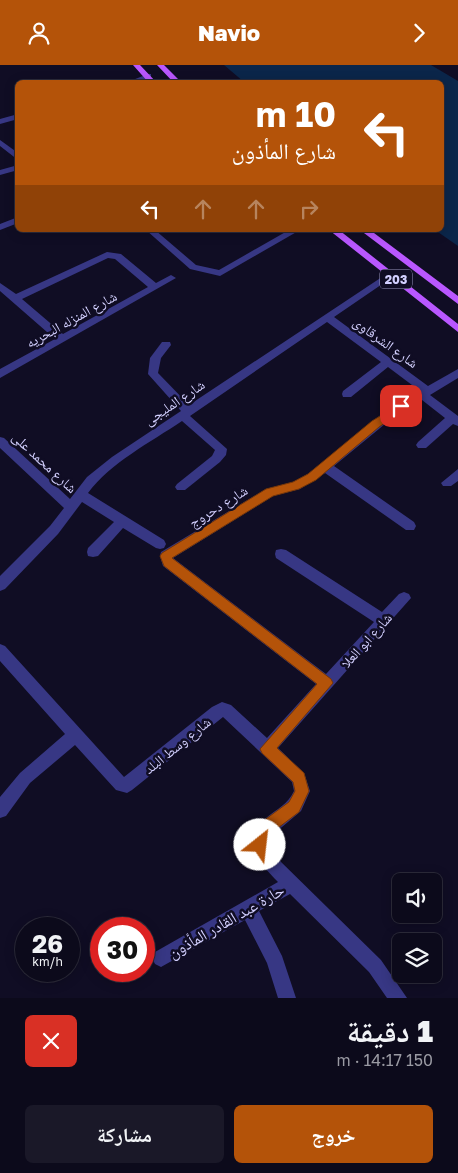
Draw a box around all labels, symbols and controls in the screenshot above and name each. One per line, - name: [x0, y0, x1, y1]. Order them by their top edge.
- icon: person: [25, 19, 53, 47]
- text: Navio: [198, 19, 260, 46]
- icon: forward: [405, 19, 433, 47]
- text: 10 m: [256, 93, 336, 135]
- icon: left: [354, 100, 419, 165]
- text: شارع المأذون: [232, 137, 336, 164]
- icon: left: [136, 195, 164, 223]
- icon: ahead: [189, 195, 217, 223]
- icon: ahead: [242, 195, 270, 223]
- icon: right: [295, 195, 323, 223]
- road number: 203: [380, 269, 412, 288]
- street label: شارع المنزله البحريه: [23, 287, 120, 353]
- street label: شارع الشرقاوى: [349, 313, 422, 373]
- street label: شارع المليجى: [140, 375, 209, 430]
- pin: [380, 385, 422, 427]
- icon: arrive: [387, 392, 415, 420]
- street label: شارع محمد على: [8, 428, 81, 498]
- street label: شارع دحروج: [186, 481, 252, 532]
- street label: شارع ابو العلا: [337, 609, 397, 672]
- street label: شارع وسط البلد: [140, 713, 215, 779]
- position arrow: [233, 818, 285, 870]
- map controls: [392, 873, 442, 983]
- button: sound: [392, 873, 442, 923]
- street label: حارة عبد القادر المأذون: [164, 880, 288, 963]
- speed limit sign: 30: [90, 917, 155, 982]
- text: 26: [32, 928, 63, 959]
- button: layers: [392, 933, 442, 983]
- text: km/h: [32, 954, 63, 969]
- text: 1 دقيقة: [347, 1013, 433, 1049]
- button: close: [25, 1015, 77, 1067]
- text: 150 m · 14:17: [336, 1050, 433, 1070]
- button: مشاركة: [25, 1105, 224, 1163]
- button: خروج: [234, 1105, 433, 1163]

